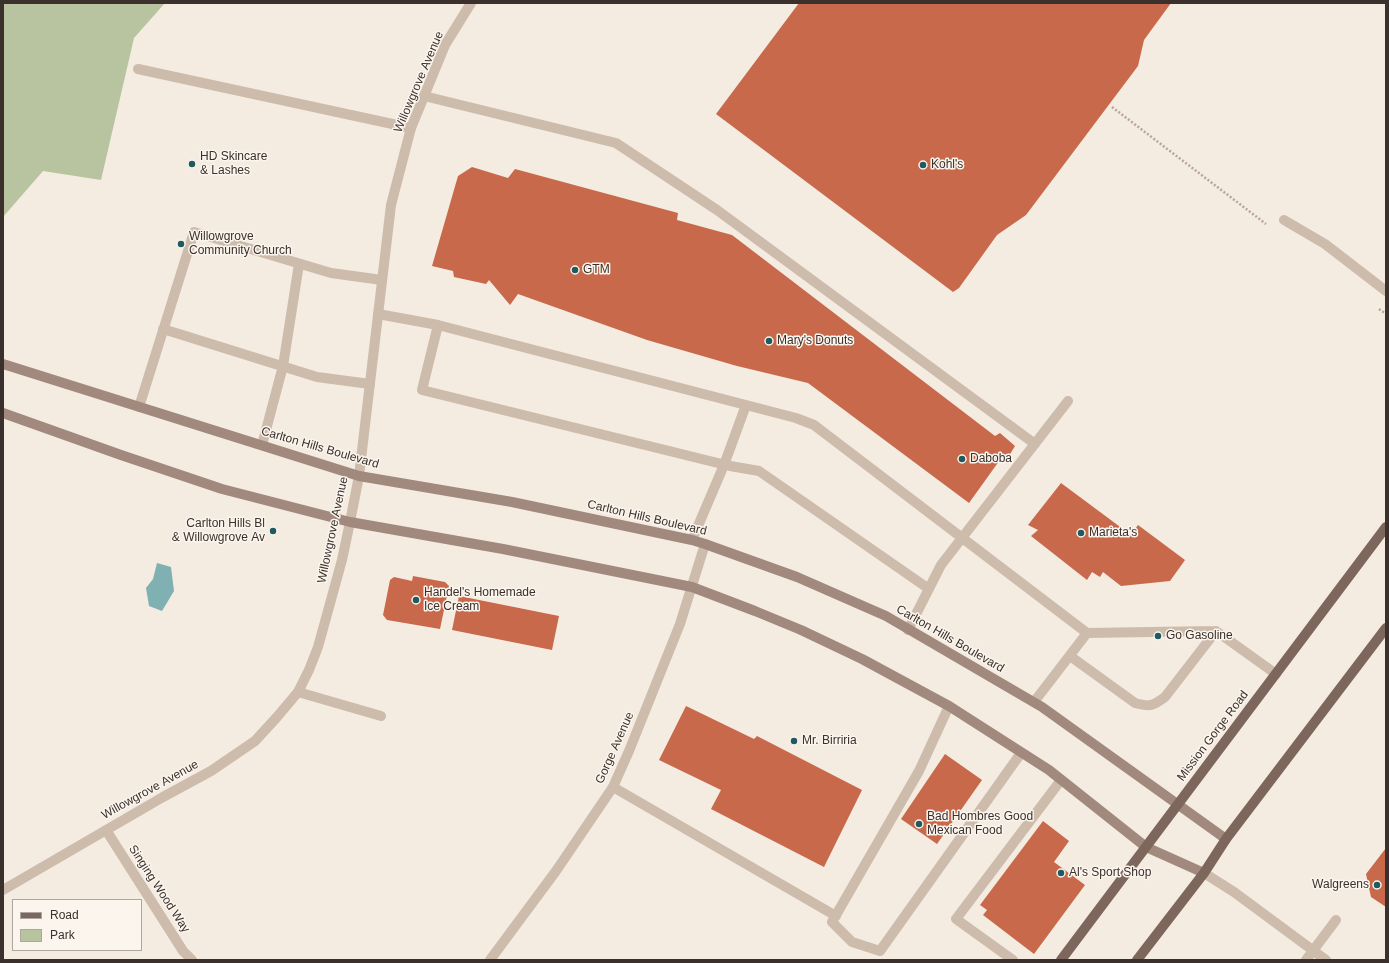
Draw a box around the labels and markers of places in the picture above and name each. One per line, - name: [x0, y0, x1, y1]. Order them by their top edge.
- place label: HD Skincare & Lashes: [200, 150, 267, 178]
- place label: Kohl's: [931, 158, 963, 172]
- marker: HD Skincare & Lashes: [187, 159, 197, 169]
- marker: Kohl's: [918, 160, 928, 170]
- place label: Willowgrove Community Church: [189, 230, 292, 258]
- marker: Willowgrove Community Church: [176, 239, 186, 249]
- place label: GTM: [583, 263, 610, 277]
- marker: GTM: [570, 265, 580, 275]
- place label: Mary's Donuts: [777, 334, 853, 348]
- marker: Mary's Donuts: [764, 336, 774, 346]
- place label: Daboba: [970, 452, 1012, 466]
- marker: Daboba: [957, 454, 967, 464]
- place label: Carlton Hills Bl & Willowgrove Av: [172, 517, 265, 545]
- marker: Carlton Hills Bl & Willowgrove Av: [268, 526, 278, 536]
- place label: Marieta's: [1089, 526, 1137, 540]
- marker: Marieta's: [1076, 528, 1086, 538]
- place label: Handel's Homemade Ice Cream: [424, 586, 536, 614]
- marker: Handel's Homemade Ice Cream: [411, 595, 421, 605]
- place label: Go Gasoline: [1166, 629, 1233, 643]
- marker: Go Gasoline: [1153, 631, 1163, 641]
- place label: Mr. Birriria: [802, 734, 857, 748]
- marker: Mr. Birriria: [789, 736, 799, 746]
- place label: Bad Hombres Good Mexican Food: [927, 810, 1033, 838]
- marker: Bad Hombres Good Mexican Food: [914, 819, 924, 829]
- place label: Al's Sport Shop: [1069, 866, 1151, 880]
- marker: Al's Sport Shop: [1056, 868, 1066, 878]
- place label: Walgreens: [1312, 878, 1369, 892]
- marker: Walgreens: [1372, 880, 1382, 890]

